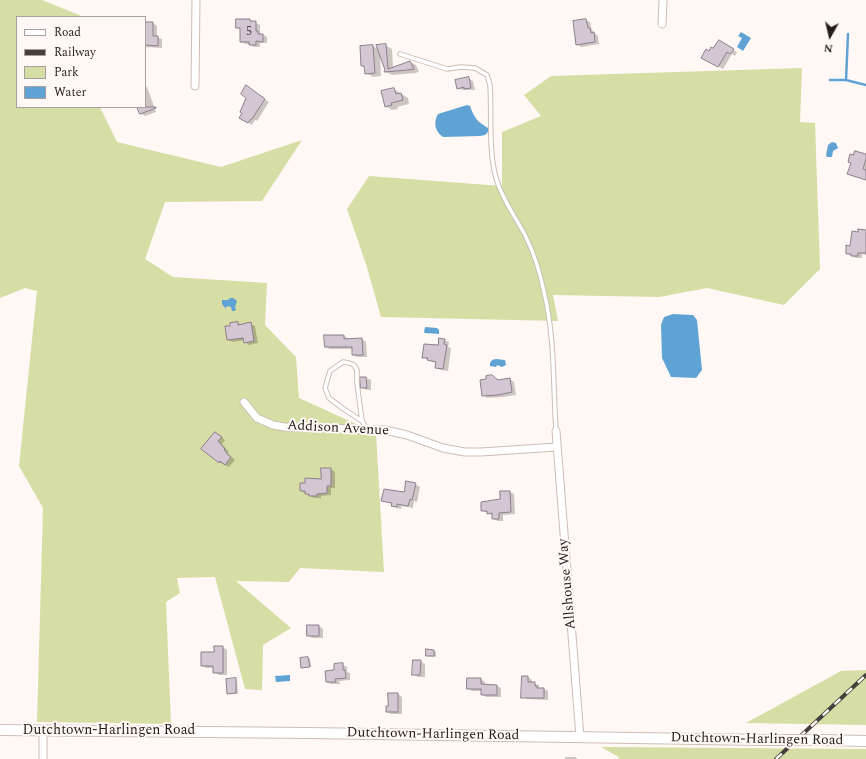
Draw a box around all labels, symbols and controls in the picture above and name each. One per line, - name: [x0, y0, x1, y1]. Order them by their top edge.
- legend: [16, 16, 146, 108]
- north arrow: [810, 16, 850, 56]
- text: Road: [54, 23, 81, 42]
- house number: 5: [246, 26, 252, 40]
- text: N: [823, 39, 834, 57]
- text: Railway: [54, 43, 96, 62]
- text: Park: [54, 63, 79, 82]
- text: Water: [54, 83, 86, 102]
- street label: Addison Avenue: [287, 418, 389, 440]
- street label: Allshouse Way: [556, 538, 580, 630]
- street label: Dutchtown-Harlingen Road: [23, 723, 195, 739]
- street label: Dutchtown-Harlingen Road: [346, 725, 520, 745]
- street label: Dutchtown-Harlingen Road: [670, 730, 844, 750]

